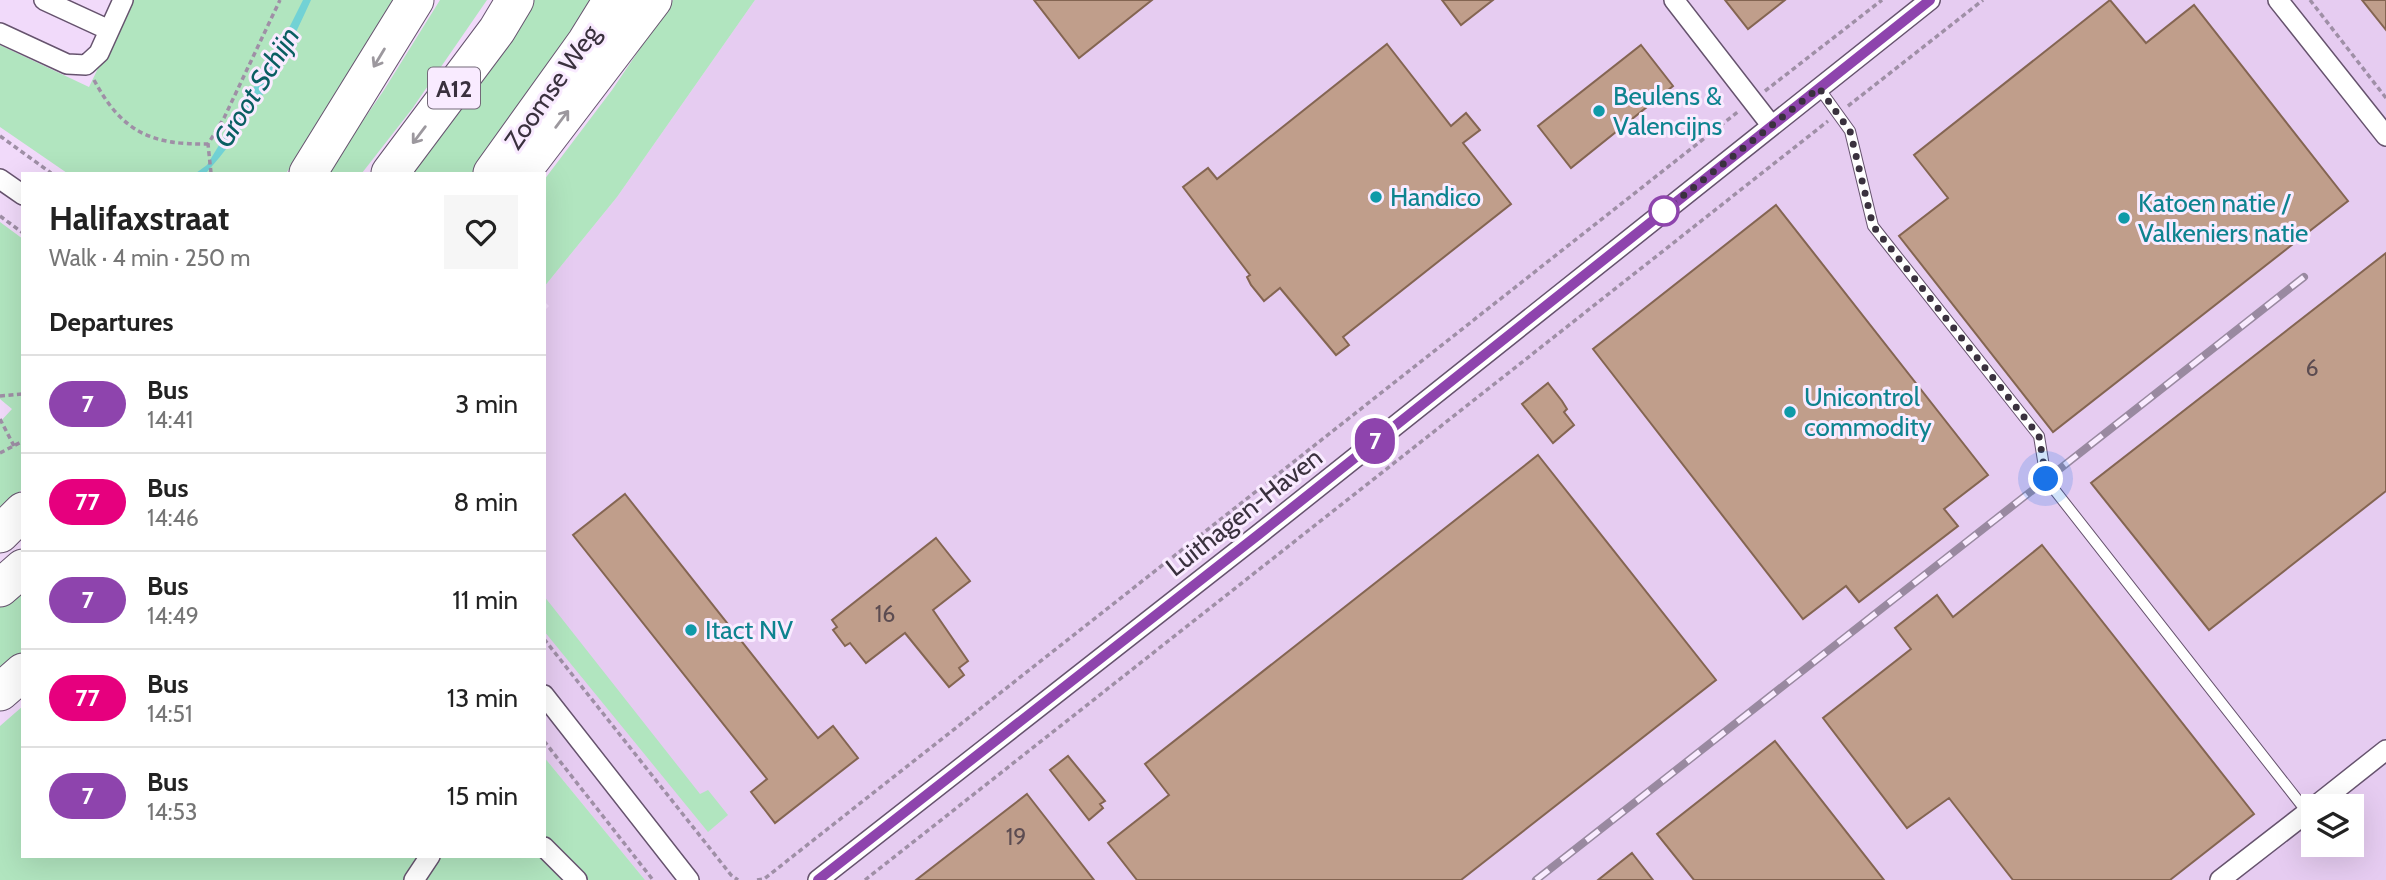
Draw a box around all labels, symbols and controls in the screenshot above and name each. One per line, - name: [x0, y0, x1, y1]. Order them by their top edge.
- street label: Zoomse Weg: [497, 18, 607, 155]
- water label: Groot Schijn: [206, 20, 306, 154]
- one-way arrow: [372, 48, 386, 68]
- road number: A12: [428, 68, 480, 108]
- place label: Beulens & Valencijns: [1613, 80, 1723, 142]
- marker: Beulens & Valencijns: [1591, 103, 1607, 119]
- one-way arrow: [555, 110, 569, 129]
- one-way arrow: [411, 126, 426, 144]
- place label: Handico: [1390, 181, 1481, 213]
- place label: Katoen natie / Valkeniers natie: [2138, 187, 2308, 249]
- marker: Handico: [1368, 189, 1384, 205]
- button: heart: [444, 195, 518, 269]
- unlabelled marker: [1649, 196, 1679, 226]
- text: Halifaxstraat: [49, 198, 229, 238]
- marker: Katoen natie / Valkeniers natie: [2116, 210, 2132, 226]
- text: Walk · 4 min · 250 m: [49, 244, 251, 272]
- text: Departures: [49, 306, 173, 338]
- house number: 6: [2305, 354, 2319, 382]
- text: Bus: [147, 374, 188, 406]
- place label: Unicontrol commodity: [1804, 381, 1932, 443]
- text: 3 min: [455, 388, 518, 420]
- text: 7: [81, 389, 94, 418]
- marker: Unicontrol commodity: [1782, 404, 1798, 420]
- text: 14:41: [147, 406, 193, 434]
- line badge: 7: [1352, 418, 1398, 464]
- text: 7: [1369, 426, 1381, 455]
- street label: Luithagen-Haven: [1159, 441, 1329, 583]
- your location: [2028, 461, 2063, 496]
- text: Bus: [147, 472, 188, 504]
- text: 8 min: [454, 486, 518, 518]
- text: 77: [75, 487, 100, 516]
- text: 14:46: [147, 504, 199, 532]
- text: Bus: [147, 570, 188, 602]
- text: 11 min: [452, 584, 518, 616]
- text: 7: [81, 585, 94, 614]
- house number: 16: [875, 600, 895, 628]
- text: 14:49: [147, 602, 199, 630]
- place label: Itact NV: [705, 614, 793, 646]
- marker: Itact NV: [683, 622, 699, 638]
- text: Bus: [147, 668, 188, 700]
- text: 13 min: [447, 682, 518, 714]
- text: 77: [75, 683, 100, 712]
- text: 14:51: [147, 700, 193, 728]
- text: Bus: [147, 766, 188, 798]
- text: 15 min: [447, 780, 518, 812]
- text: 7: [81, 781, 94, 810]
- map controls: [2301, 794, 2364, 857]
- button: layers: [2301, 794, 2364, 857]
- text: 14:53: [147, 798, 197, 826]
- house number: 19: [1006, 823, 1026, 851]

